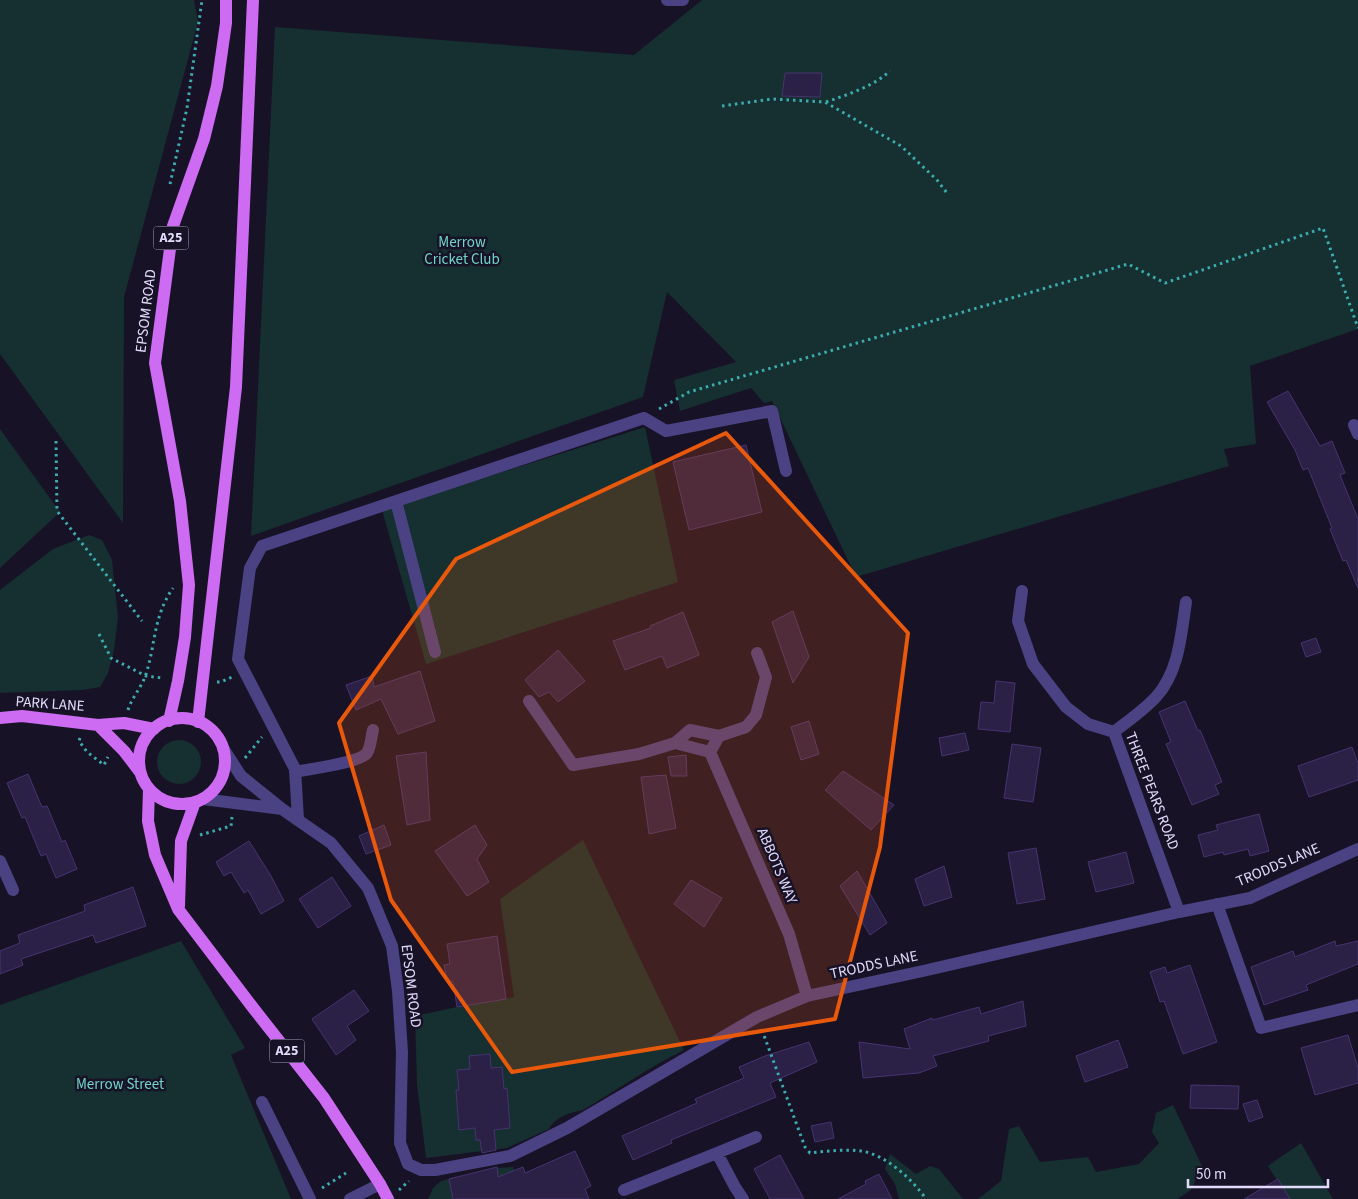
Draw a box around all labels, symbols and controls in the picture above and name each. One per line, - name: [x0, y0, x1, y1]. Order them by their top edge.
- road number: A25: [154, 227, 188, 250]
- park label: Merrow Cricket Club: [424, 232, 500, 270]
- street label: EPSOM ROAD: [130, 268, 162, 354]
- street label: PARK LANE: [15, 691, 85, 717]
- street label: THREE PEARS ROAD: [1120, 729, 1184, 853]
- street label: ABBOTS WAY: [752, 825, 803, 908]
- street label: TRODDS LANE: [1233, 838, 1323, 892]
- street label: EPSOM ROAD: [395, 943, 427, 1029]
- street label: TRODDS LANE: [828, 945, 920, 985]
- road number: A25: [270, 1040, 304, 1062]
- park label: Merrow Street: [76, 1074, 164, 1095]
- scale bar: [1188, 1156, 1328, 1188]
- text: 50 m: [1196, 1164, 1226, 1185]

